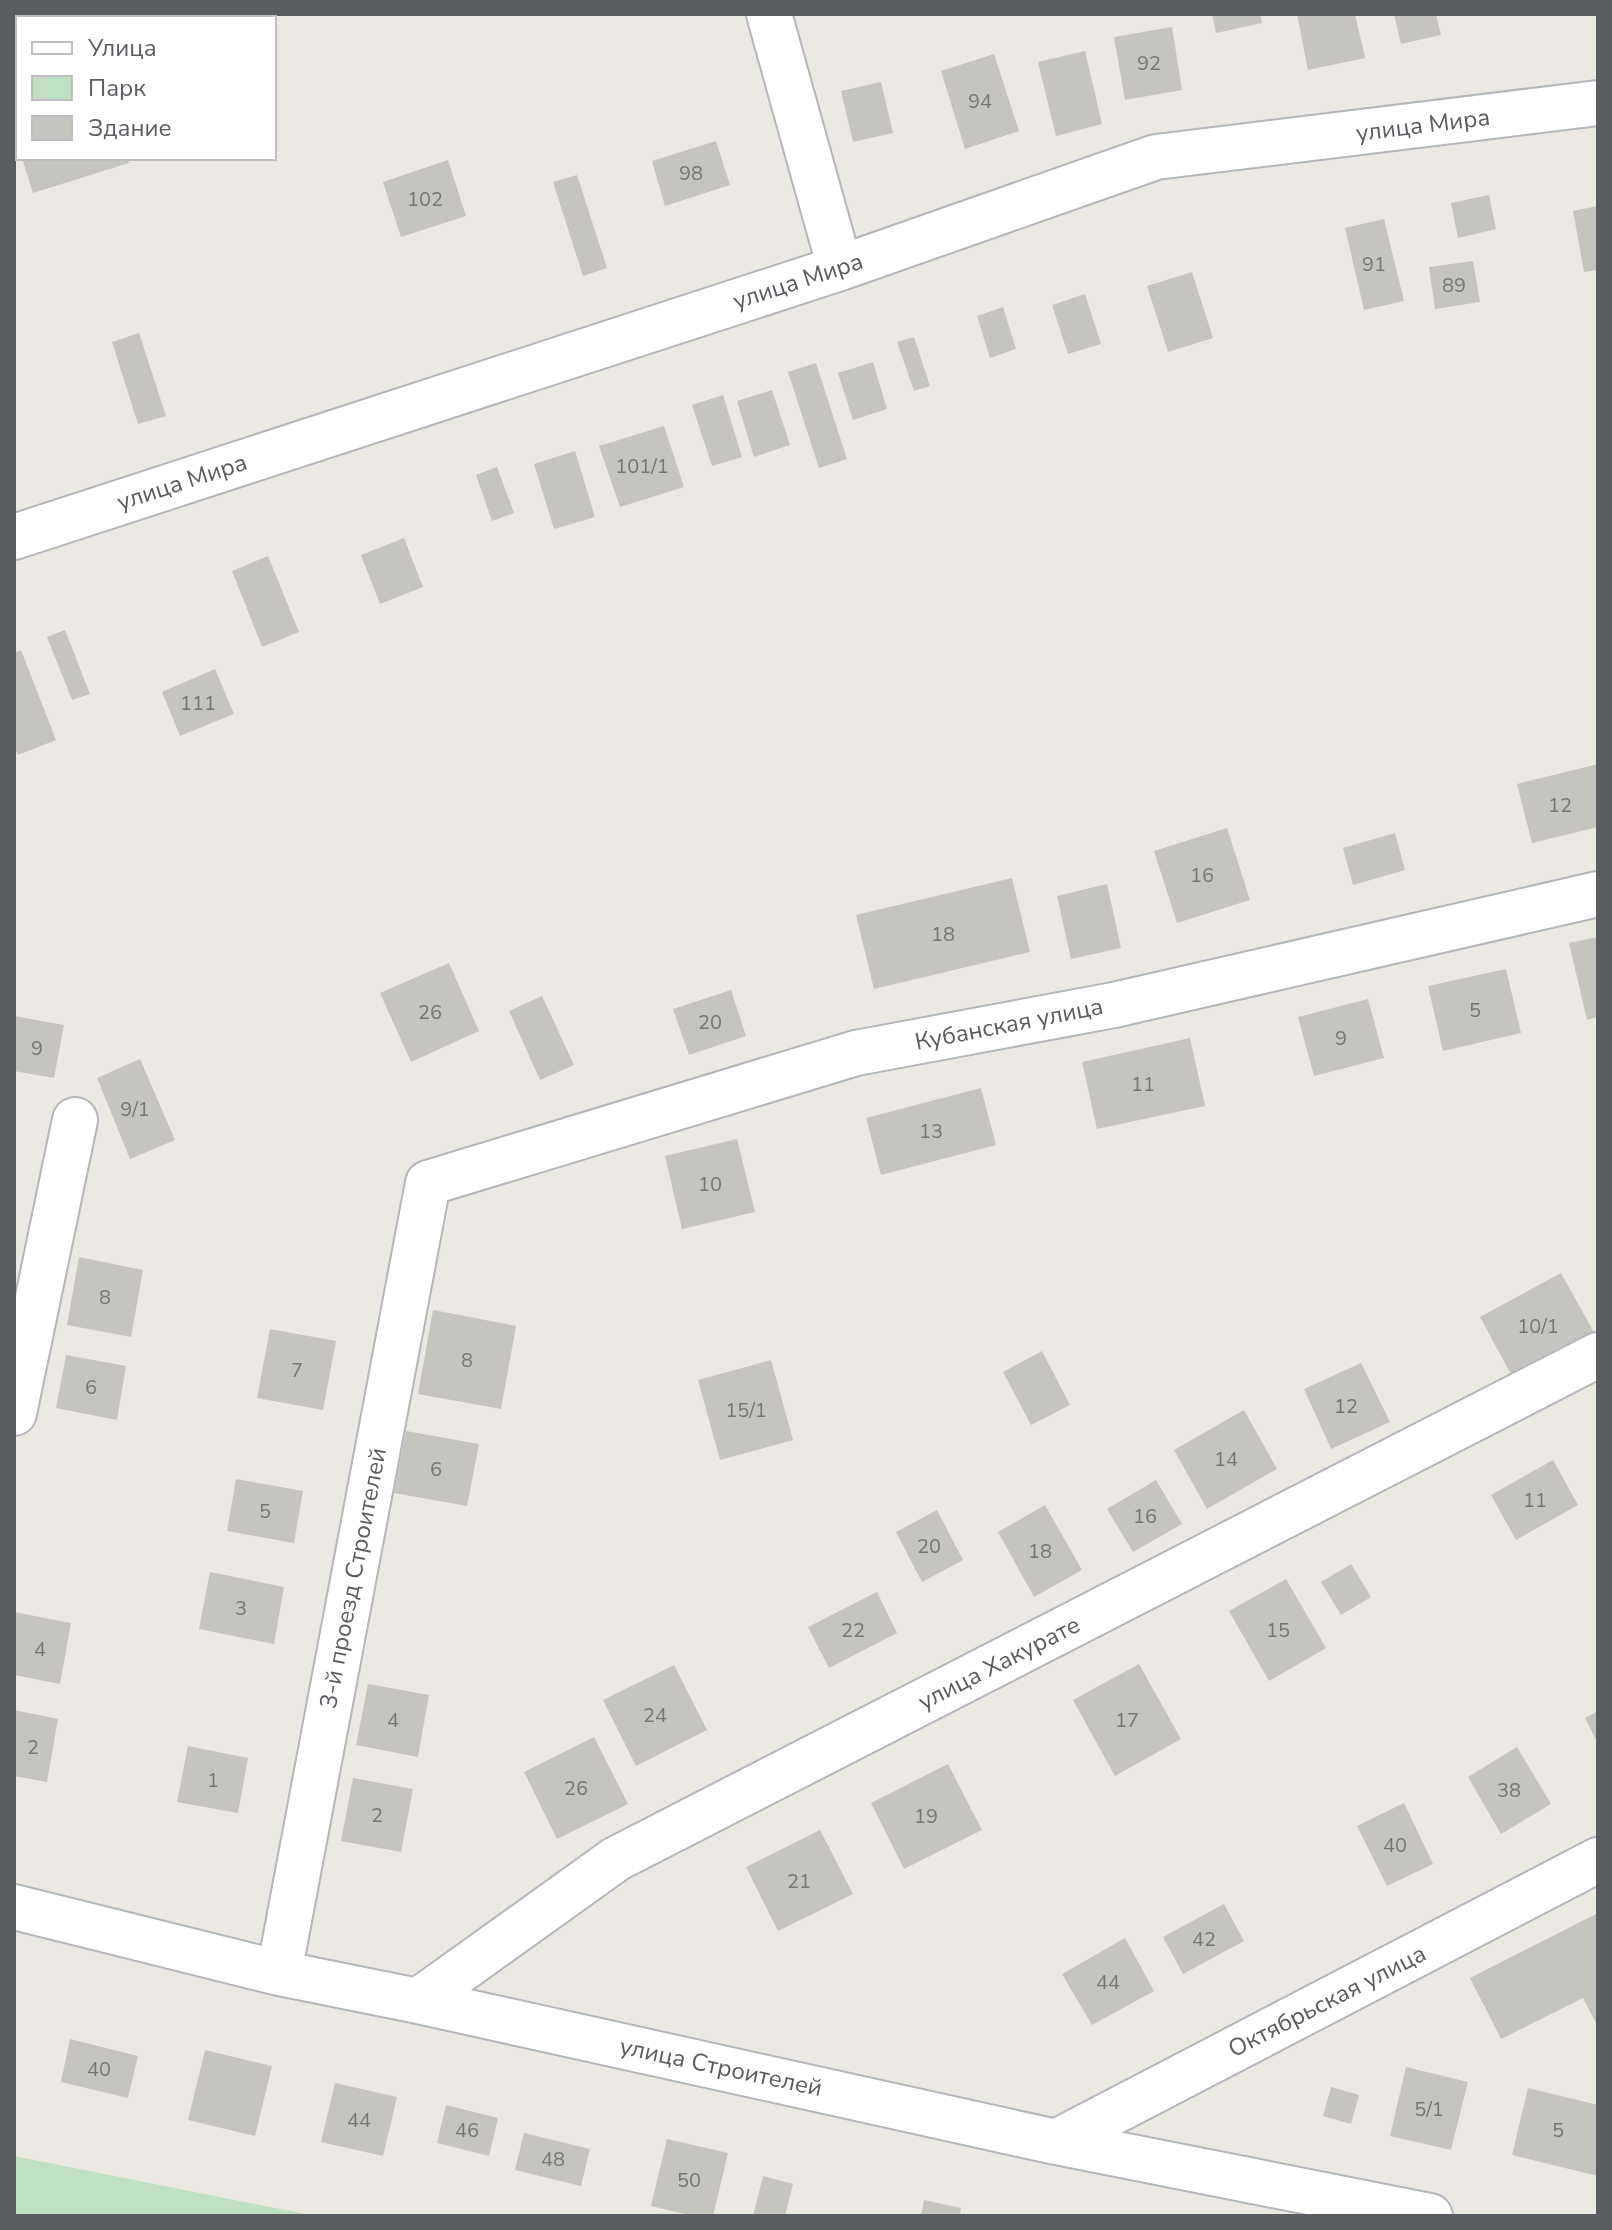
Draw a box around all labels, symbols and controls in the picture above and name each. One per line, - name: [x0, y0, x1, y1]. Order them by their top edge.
- legend: [16, 16, 276, 160]
- text: Улица: [87, 32, 157, 64]
- house number: 92: [1137, 50, 1161, 77]
- text: Парк: [88, 72, 146, 104]
- house number: 94: [968, 88, 992, 115]
- street label: улица Мира: [1354, 101, 1492, 149]
- text: Здание: [88, 112, 172, 144]
- house number: 98: [679, 160, 703, 187]
- house number: 102: [407, 186, 443, 213]
- street label: улица Мира: [729, 245, 867, 317]
- house number: 91: [1362, 251, 1386, 278]
- house number: 89: [1442, 272, 1466, 299]
- street label: улица Мира: [113, 446, 251, 518]
- house number: 101/1: [615, 453, 669, 480]
- house number: 111: [180, 690, 216, 717]
- house number: 12: [1548, 792, 1572, 819]
- house number: 16: [1190, 862, 1214, 889]
- house number: 18: [931, 921, 955, 948]
- street label: Кубанская улица: [912, 990, 1106, 1058]
- house number: 5: [1469, 997, 1481, 1024]
- house number: 26: [418, 999, 442, 1026]
- house number: 20: [698, 1009, 722, 1036]
- house number: 9: [1335, 1025, 1347, 1052]
- house number: 9: [31, 1035, 43, 1062]
- house number: 11: [1131, 1071, 1155, 1098]
- house number: 9/1: [120, 1096, 150, 1123]
- house number: 13: [919, 1118, 943, 1145]
- house number: 10: [698, 1171, 722, 1198]
- house number: 8: [99, 1284, 111, 1311]
- house number: 10/1: [1517, 1313, 1559, 1340]
- house number: 8: [461, 1347, 473, 1374]
- house number: 7: [291, 1357, 303, 1384]
- house number: 6: [85, 1374, 97, 1401]
- house number: 12: [1334, 1393, 1358, 1420]
- house number: 15/1: [725, 1397, 767, 1424]
- street label: 3-й проезд Строителей: [312, 1445, 394, 1711]
- house number: 14: [1214, 1446, 1238, 1473]
- house number: 6: [430, 1456, 442, 1483]
- house number: 11: [1523, 1487, 1547, 1514]
- house number: 5: [259, 1498, 271, 1525]
- house number: 16: [1133, 1503, 1157, 1530]
- house number: 20: [917, 1533, 941, 1560]
- house number: 18: [1028, 1538, 1052, 1565]
- house number: 3: [235, 1595, 247, 1622]
- street label: улица Хакурате: [913, 1608, 1085, 1718]
- house number: 22: [841, 1617, 865, 1644]
- house number: 15: [1266, 1617, 1290, 1644]
- house number: 4: [34, 1636, 46, 1663]
- house number: 24: [643, 1702, 667, 1729]
- house number: 4: [387, 1707, 399, 1734]
- house number: 17: [1115, 1707, 1139, 1734]
- house number: 2: [27, 1734, 39, 1761]
- house number: 1: [207, 1767, 219, 1794]
- house number: 26: [564, 1775, 588, 1802]
- house number: 38: [1497, 1777, 1521, 1804]
- house number: 2: [371, 1802, 383, 1829]
- house number: 19: [914, 1803, 938, 1830]
- house number: 40: [1383, 1832, 1407, 1859]
- house number: 21: [787, 1868, 811, 1895]
- house number: 42: [1192, 1926, 1216, 1953]
- street label: Октябрьская улица: [1222, 1937, 1432, 2065]
- house number: 44: [1096, 1969, 1120, 1996]
- street label: улица Строителей: [617, 2030, 825, 2104]
- house number: 40: [87, 2056, 111, 2083]
- house number: 5/1: [1414, 2096, 1444, 2123]
- house number: 44: [347, 2107, 371, 2134]
- house number: 46: [455, 2117, 479, 2144]
- house number: 5: [1552, 2117, 1564, 2144]
- house number: 48: [541, 2146, 565, 2173]
- house number: 50: [677, 2167, 701, 2194]

